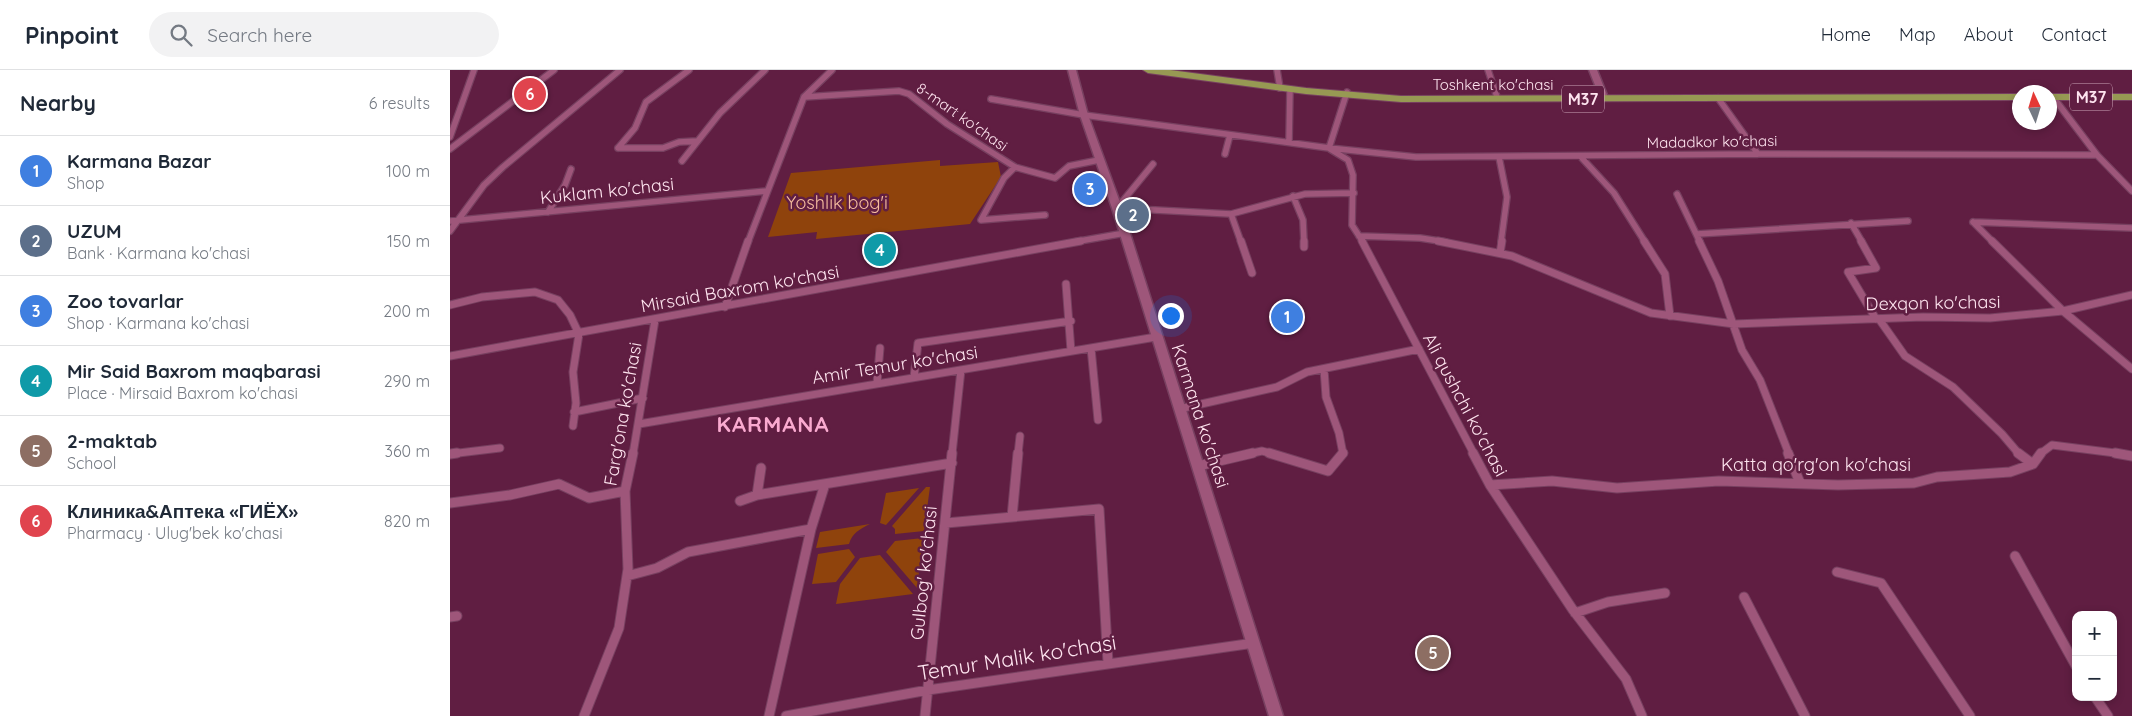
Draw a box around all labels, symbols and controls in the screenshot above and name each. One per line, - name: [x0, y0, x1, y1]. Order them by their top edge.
- search box: [149, 12, 499, 57]
- text: Pinpoint: [25, 20, 119, 50]
- icon: search: [167, 21, 195, 49]
- text: Search here: [207, 23, 312, 47]
- text: Home: [1821, 23, 1871, 46]
- text: Map: [1899, 23, 1936, 46]
- text: About: [1964, 23, 2014, 46]
- text: Contact: [2042, 23, 2107, 46]
- pin: 6: [514, 75, 546, 113]
- street label: Toshkent ko'chasi: [1432, 75, 1554, 94]
- street label: 8-mart ko'chasi: [913, 78, 1012, 155]
- road number: M37: [2070, 84, 2112, 111]
- road number: M37: [1562, 85, 1604, 112]
- north arrow: [2012, 85, 2057, 130]
- text: Nearby: [20, 90, 96, 116]
- text: 6 results: [369, 93, 430, 113]
- street label: Madadkor ko'chasi: [1646, 131, 1777, 152]
- text: Karmana Bazar: [67, 149, 211, 173]
- text: 1: [33, 161, 39, 181]
- text: 100 m: [386, 161, 430, 181]
- pin: 3: [1074, 170, 1106, 208]
- street label: Kuklam ko'chasi: [539, 172, 675, 209]
- text: Shop: [67, 173, 104, 193]
- park label: Yoshlik bog'i: [786, 191, 888, 214]
- pin: 2: [1117, 196, 1149, 234]
- text: UZUM: [67, 219, 122, 243]
- text: 2: [31, 231, 41, 251]
- text: 150 m: [387, 231, 430, 251]
- pin: 4: [864, 231, 896, 269]
- text: Bank · Karmana ko'chasi: [67, 243, 250, 263]
- street label: Mirsaid Baxrom ko'chasi: [639, 260, 841, 317]
- text: Zoo tovarlar: [67, 289, 184, 313]
- street label: Dexqon ko'chasi: [1865, 290, 2001, 315]
- pin: 1: [1271, 298, 1303, 336]
- text: 3: [32, 301, 40, 321]
- text: 200 m: [383, 301, 430, 321]
- your location: [1158, 303, 1184, 329]
- text: Shop · Karmana ko'chasi: [67, 313, 250, 333]
- street label: Ali qushchi ko'chasi: [1418, 329, 1513, 480]
- street label: Farg'ona ko'chasi: [599, 340, 646, 488]
- street label: Amir Temur ko'chasi: [810, 340, 979, 389]
- street label: Karmana ko'chasi: [1166, 341, 1235, 491]
- text: Mir Said Baxrom maqbarasi: [67, 359, 321, 383]
- text: 4: [31, 371, 41, 391]
- text: 290 m: [384, 371, 430, 391]
- text: Place · Mirsaid Baxrom ko'chasi: [67, 383, 298, 403]
- district label: KARMANA: [717, 410, 829, 438]
- text: 2-maktab: [67, 429, 157, 453]
- text: 5: [31, 441, 41, 461]
- text: 360 m: [385, 441, 430, 461]
- text: School: [67, 453, 116, 473]
- street label: Katta qo'rg'on ko'chasi: [1721, 453, 1911, 476]
- text: Клиника&Аптека «ГИЁХ»: [67, 499, 298, 523]
- street label: Gulbog' ko'chasi: [905, 505, 942, 641]
- text: 6: [32, 511, 40, 531]
- text: 820 m: [384, 511, 430, 531]
- text: Pharmacy · Ulug'bek ko'chasi: [67, 523, 283, 543]
- map controls: [2072, 611, 2117, 701]
- button: +: [2072, 611, 2117, 656]
- street label: Temur Malik ko'chasi: [916, 628, 1118, 686]
- pin: 5: [1417, 634, 1449, 672]
- button: −: [2072, 656, 2117, 701]

